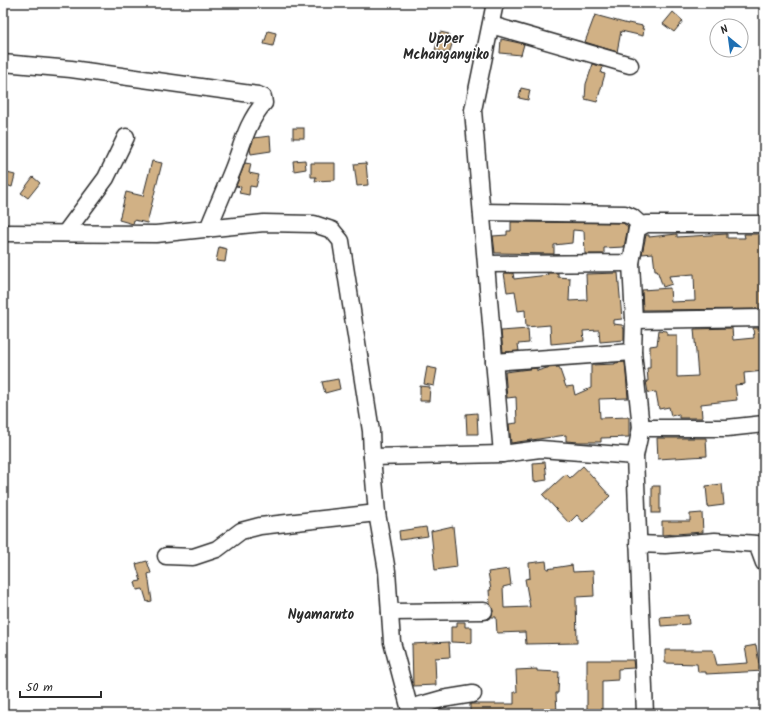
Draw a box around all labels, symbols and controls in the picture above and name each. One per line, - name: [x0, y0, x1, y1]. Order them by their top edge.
- north arrow: [709, 18, 749, 58]
- text: N: [717, 21, 732, 40]
- district label: Upper Mchanganyiko: [403, 28, 490, 66]
- district label: Nyamaruto: [288, 604, 355, 626]
- scale bar: [20, 673, 101, 699]
- text: 50 m: [26, 678, 53, 697]

